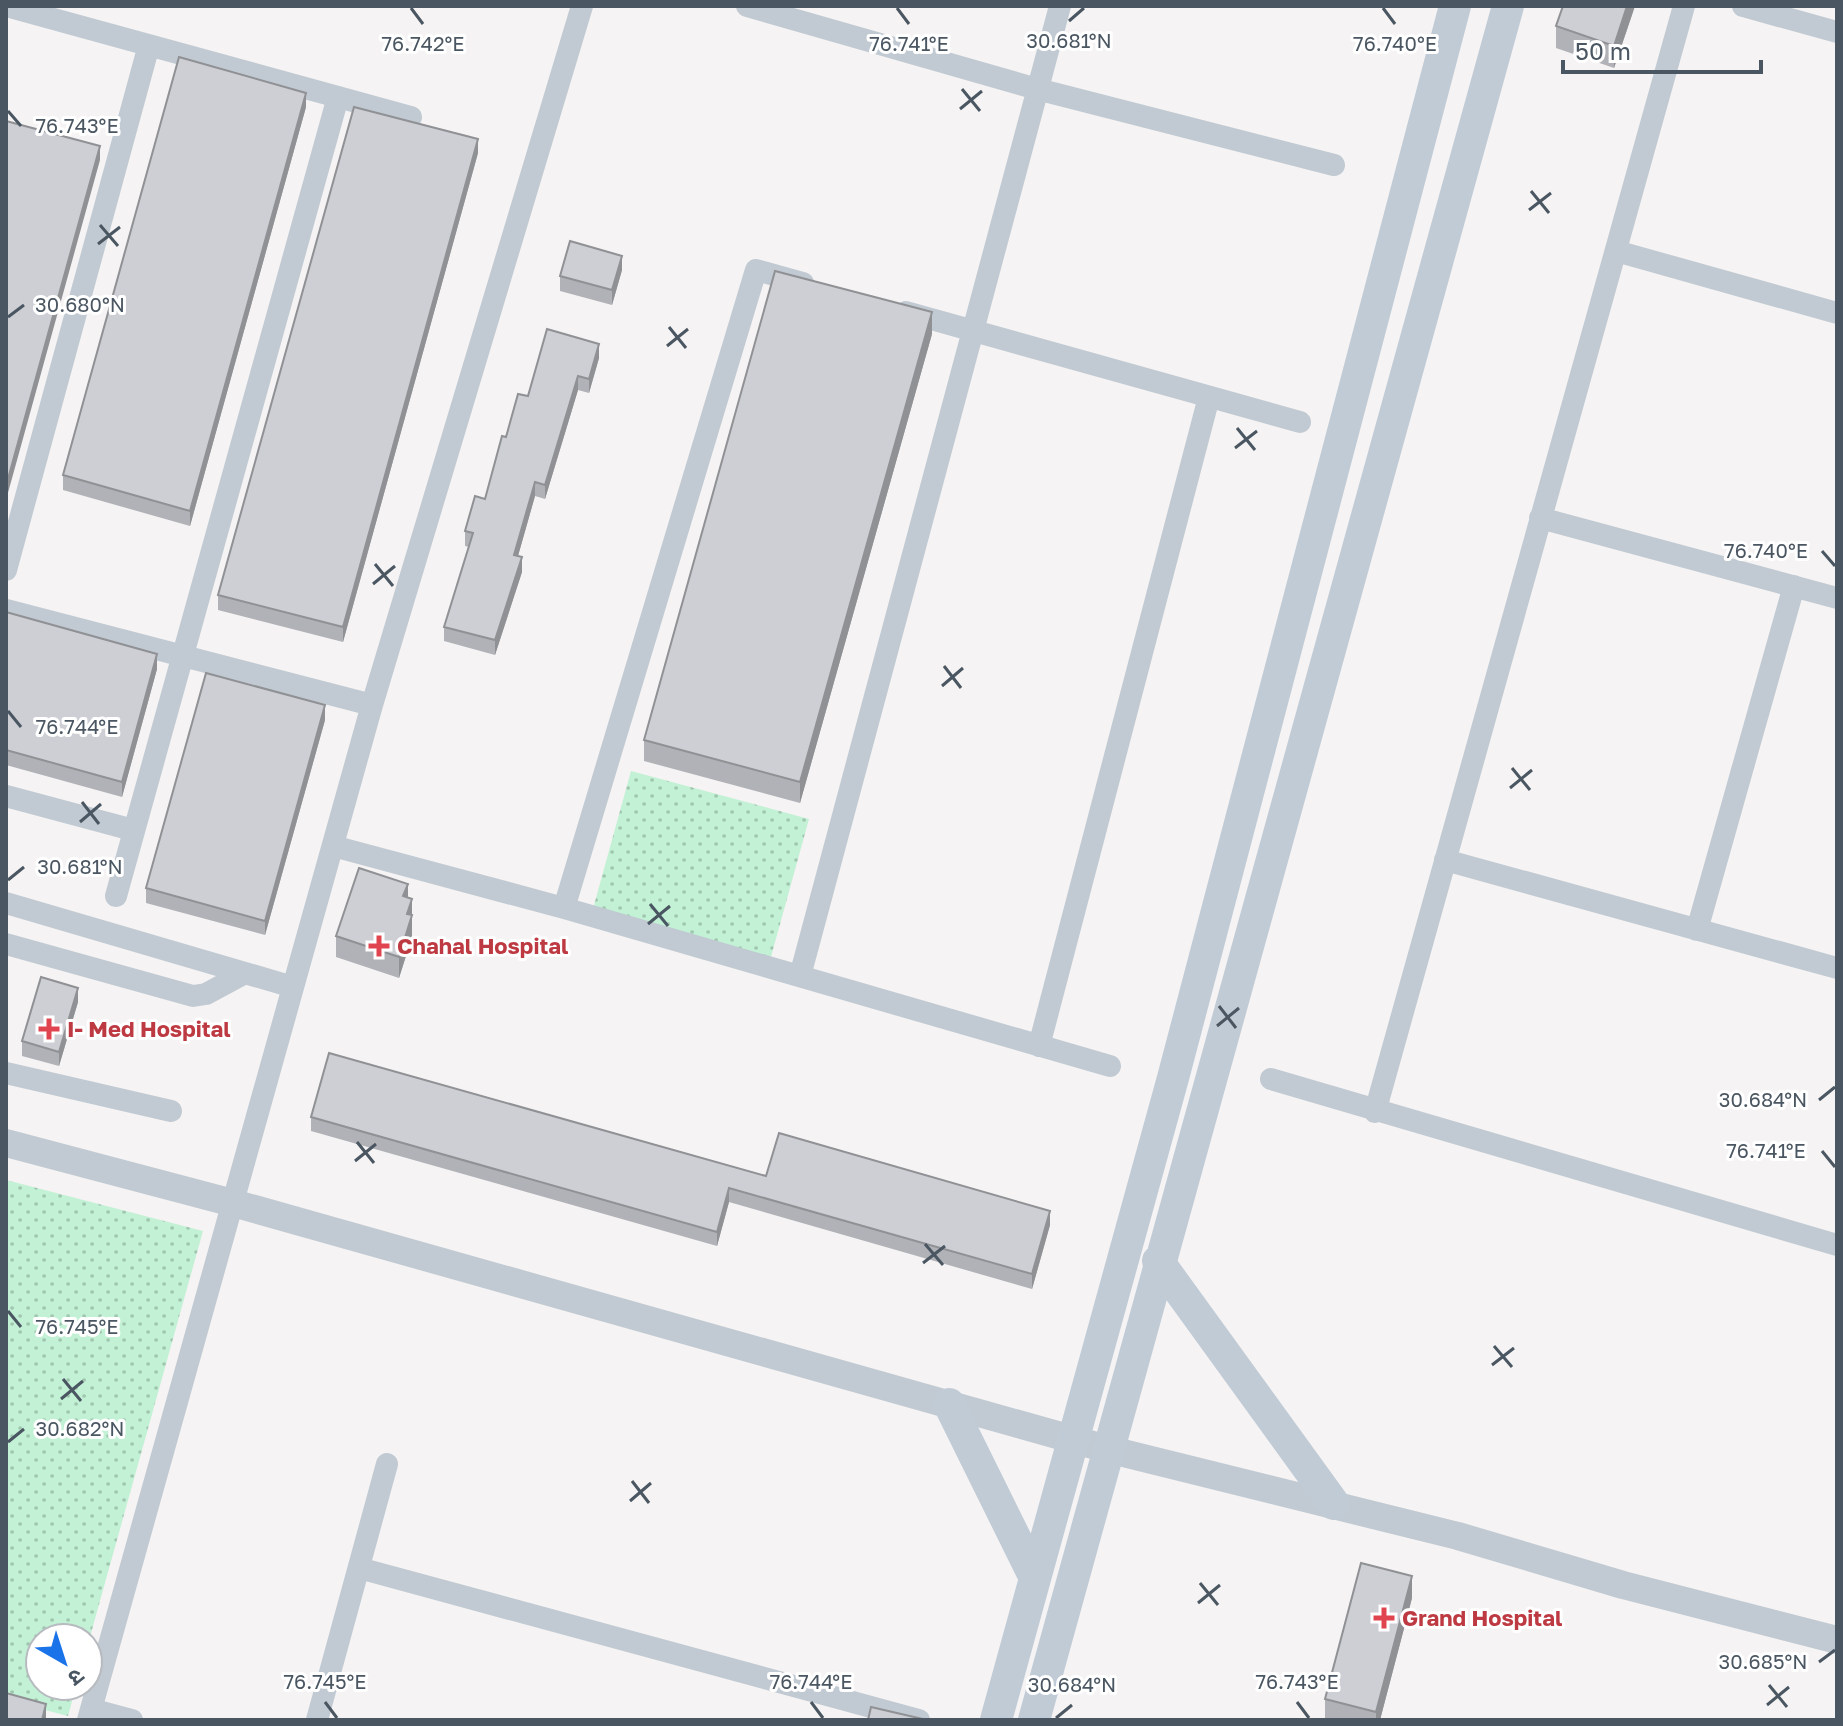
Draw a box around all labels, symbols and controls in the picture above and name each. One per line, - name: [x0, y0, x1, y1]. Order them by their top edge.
- scale bar: [1563, 24, 1761, 74]
- text: 30.681°N: [1026, 28, 1112, 52]
- text: 76.742°E: [381, 31, 465, 55]
- text: 76.741°E: [869, 31, 949, 55]
- text: 76.740°E: [1353, 31, 1437, 55]
- text: 50 m: [1575, 36, 1631, 65]
- text: 76.743°E: [35, 113, 119, 137]
- text: 30.680°N: [35, 292, 125, 316]
- text: 76.740°E: [1724, 538, 1808, 562]
- text: 76.744°E: [36, 714, 118, 738]
- text: 30.681°N: [37, 854, 123, 878]
- place label: Chahal Hospital: [397, 932, 568, 959]
- marker: Chahal Hospital: [368, 935, 390, 957]
- place label: I- Med Hospital: [67, 1015, 231, 1042]
- marker: I- Med Hospital: [38, 1018, 60, 1040]
- text: 30.684°N: [1719, 1087, 1807, 1111]
- text: 76.741°E: [1726, 1138, 1806, 1162]
- text: 76.745°E: [35, 1314, 119, 1338]
- text: 30.682°N: [36, 1416, 125, 1440]
- place label: Grand Hospital: [1402, 1604, 1562, 1631]
- marker: Grand Hospital: [1373, 1607, 1395, 1629]
- north arrow: [24, 1622, 104, 1702]
- text: 30.685°N: [1719, 1649, 1808, 1673]
- text: उ: [63, 1663, 90, 1693]
- text: 76.745°E: [283, 1669, 367, 1693]
- text: 76.744°E: [770, 1669, 852, 1693]
- text: 76.743°E: [1255, 1669, 1339, 1693]
- text: 30.684°N: [1028, 1672, 1116, 1696]

